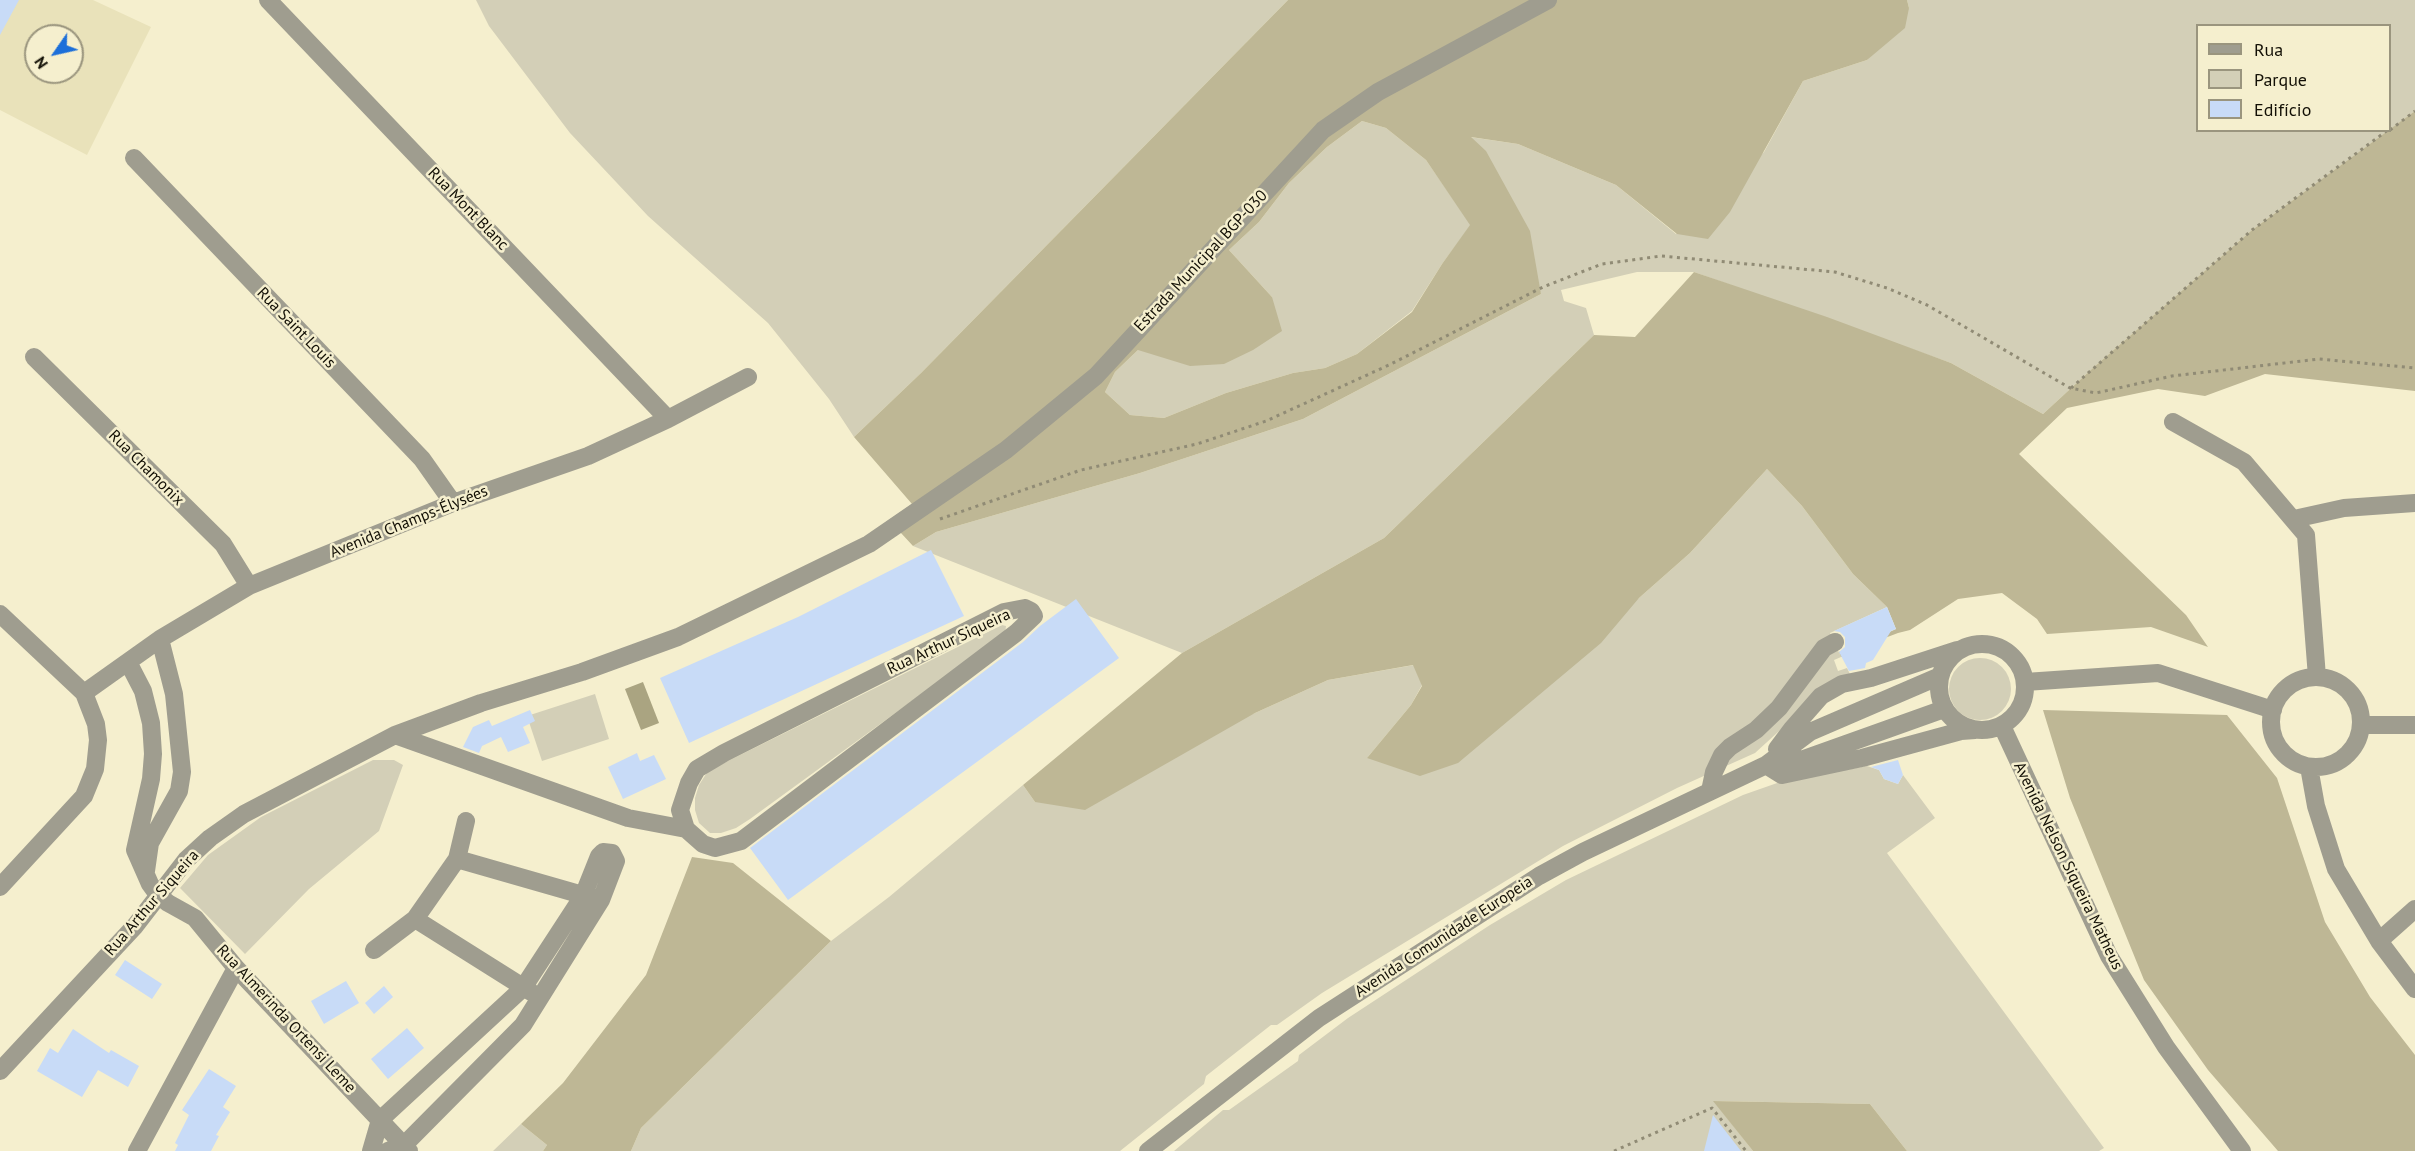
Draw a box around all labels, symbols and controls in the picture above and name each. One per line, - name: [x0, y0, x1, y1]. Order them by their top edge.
- north arrow: [24, 24, 84, 84]
- legend: [2196, 24, 2391, 132]
- text: Rua: [2254, 38, 2283, 61]
- text: N: [30, 53, 52, 73]
- text: Parque: [2254, 68, 2307, 91]
- text: Edifício: [2254, 98, 2311, 121]
- street label: Rua Mont Blanc: [424, 164, 512, 254]
- street label: Estrada Municipal BGP-030: [1130, 186, 1272, 336]
- street label: Rua Saint Louis: [253, 284, 339, 372]
- street label: Rua Chamonix: [104, 426, 188, 510]
- street label: Avenida Champs-Élysées: [327, 482, 491, 562]
- street label: Rua Arthur Siqueira: [884, 605, 1014, 679]
- street label: Avenida Nelson Siqueira Matheus: [2009, 759, 2127, 973]
- street label: Rua Arthur Siqueira: [101, 846, 203, 960]
- street label: Avenida Comunidade Europeia: [1352, 872, 1536, 1002]
- street label: Rua Almerinda Ortensi Leme: [212, 941, 360, 1097]

